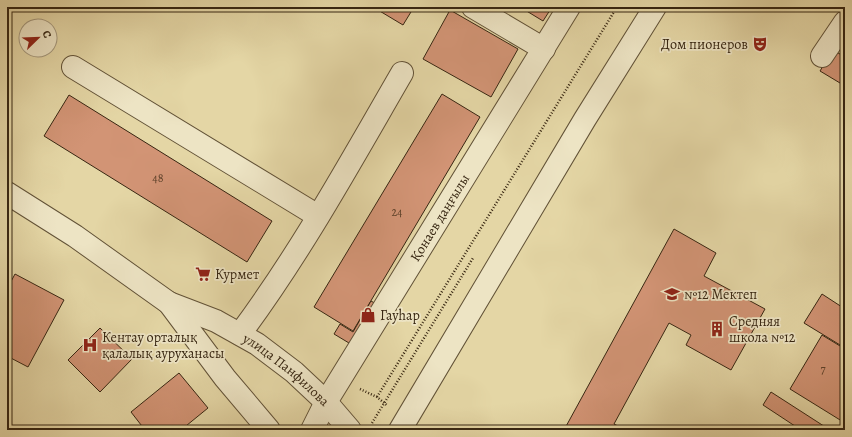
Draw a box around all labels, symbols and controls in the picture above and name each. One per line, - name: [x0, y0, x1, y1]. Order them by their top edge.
- north arrow: [18, 18, 58, 58]
- text: С: [39, 28, 55, 41]
- place label: Дом пионеров: [661, 35, 748, 54]
- theatre icon: Дом пионеров: [751, 35, 769, 53]
- house number: 48: [152, 170, 164, 186]
- street label: Қонаев даңғылы: [405, 170, 474, 265]
- house number: 24: [391, 204, 403, 220]
- supermarket icon: Курмет: [194, 265, 212, 283]
- place label: Курмет: [215, 265, 259, 284]
- school or university icon: №12 Мектеп: [663, 285, 681, 303]
- place label: №12 Мектеп: [684, 285, 757, 304]
- shop icon: Гауһар: [359, 306, 377, 324]
- place label: Гауһар: [380, 306, 420, 325]
- place label: Средняя школа №12: [729, 312, 796, 347]
- building icon: Средняя школа №12: [708, 320, 726, 338]
- place label: Кентау орталық қалалық ауруханасы: [102, 328, 224, 363]
- street label: улица Панфилова: [239, 328, 334, 411]
- hospital icon: Кентау орталық қалалық ауруханасы: [81, 336, 99, 354]
- house number: 7: [820, 361, 826, 377]

